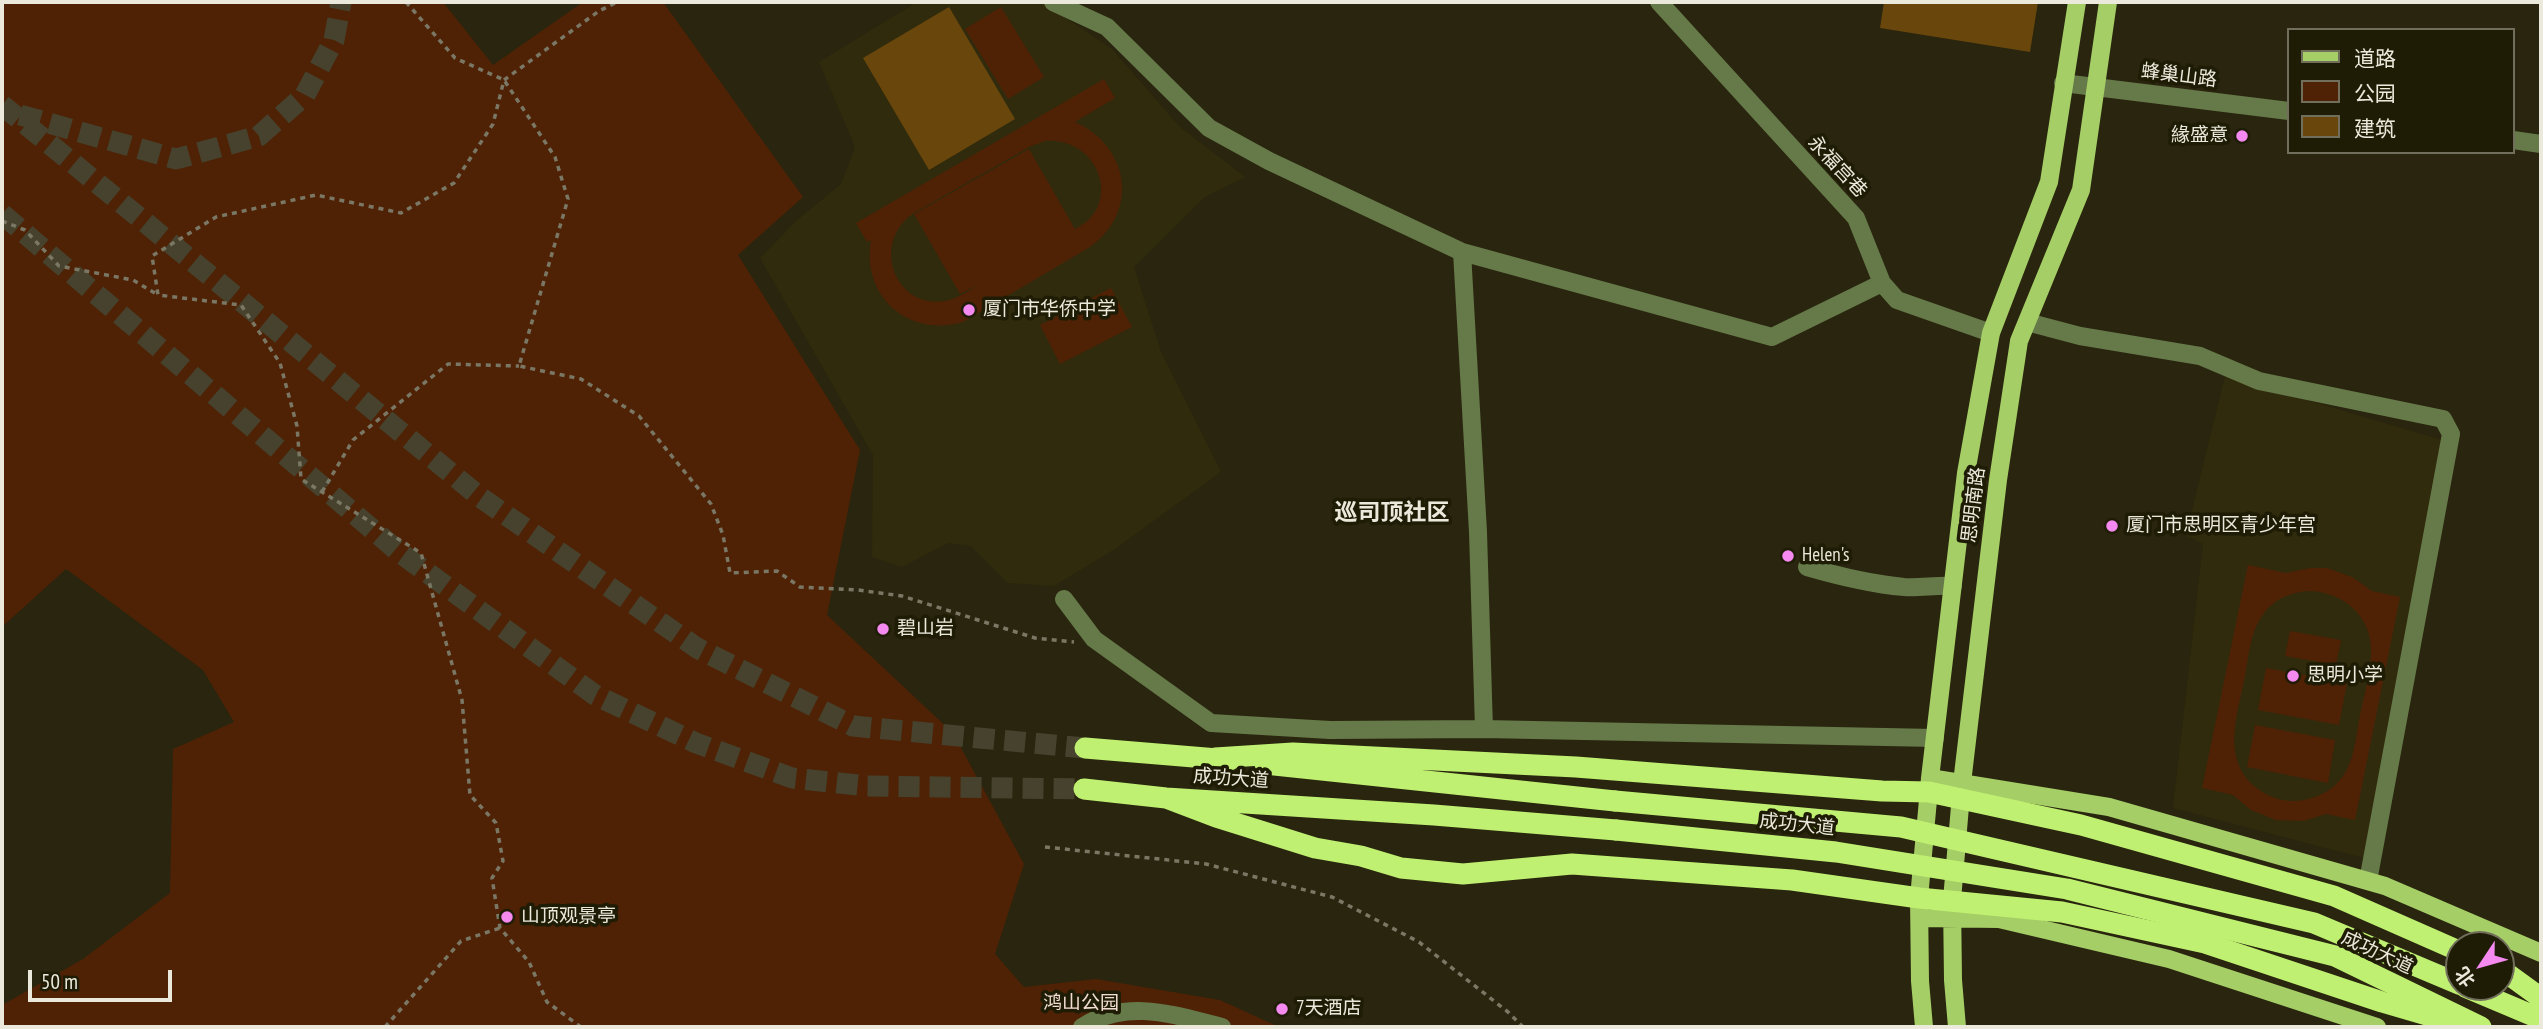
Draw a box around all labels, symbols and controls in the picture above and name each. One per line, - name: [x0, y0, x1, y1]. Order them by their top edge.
- legend: [2288, 28, 2515, 154]
- text: 道路: [2354, 45, 2396, 72]
- street label: 蜂巢山路: [2140, 60, 2218, 92]
- text: 公园: [2354, 80, 2396, 107]
- text: 建筑: [2354, 115, 2396, 142]
- place label: 緣盛意: [2171, 125, 2228, 147]
- marker: 緣盛意: [2234, 128, 2250, 144]
- street label: 永福宫巷: [1803, 131, 1871, 203]
- place label: 厦门市华侨中学: [983, 299, 1116, 321]
- marker: 厦门市华侨中学: [961, 302, 977, 318]
- street label: 思明南路: [1958, 466, 1990, 544]
- district label: 巡司顶社区: [1335, 499, 1449, 527]
- place label: 厦门市思明区青少年宫: [2126, 515, 2316, 537]
- marker: 厦门市思明区青少年宫: [2104, 518, 2120, 534]
- place label: Helen's: [1802, 545, 1850, 567]
- marker: Helen's: [1780, 548, 1796, 564]
- place label: 碧山岩: [897, 618, 954, 640]
- marker: 碧山岩: [875, 621, 891, 637]
- place label: 思明小学: [2307, 665, 2383, 687]
- marker: 思明小学: [2285, 668, 2301, 684]
- street label: 成功大道: [1192, 765, 1270, 793]
- street label: 成功大道: [1758, 810, 1836, 840]
- place label: 山顶观景亭: [521, 906, 616, 928]
- marker: 山顶观景亭: [499, 909, 515, 925]
- street label: 成功大道: [2338, 927, 2416, 979]
- north arrow: [2445, 931, 2515, 1001]
- scale bar: [32, 956, 175, 1000]
- text: 北: [2449, 962, 2480, 992]
- text: 50 m: [41, 968, 78, 995]
- park label: 鸿山公园: [1043, 993, 1119, 1015]
- place label: 7天酒店: [1296, 998, 1362, 1020]
- marker: 7天酒店: [1274, 1001, 1290, 1017]

